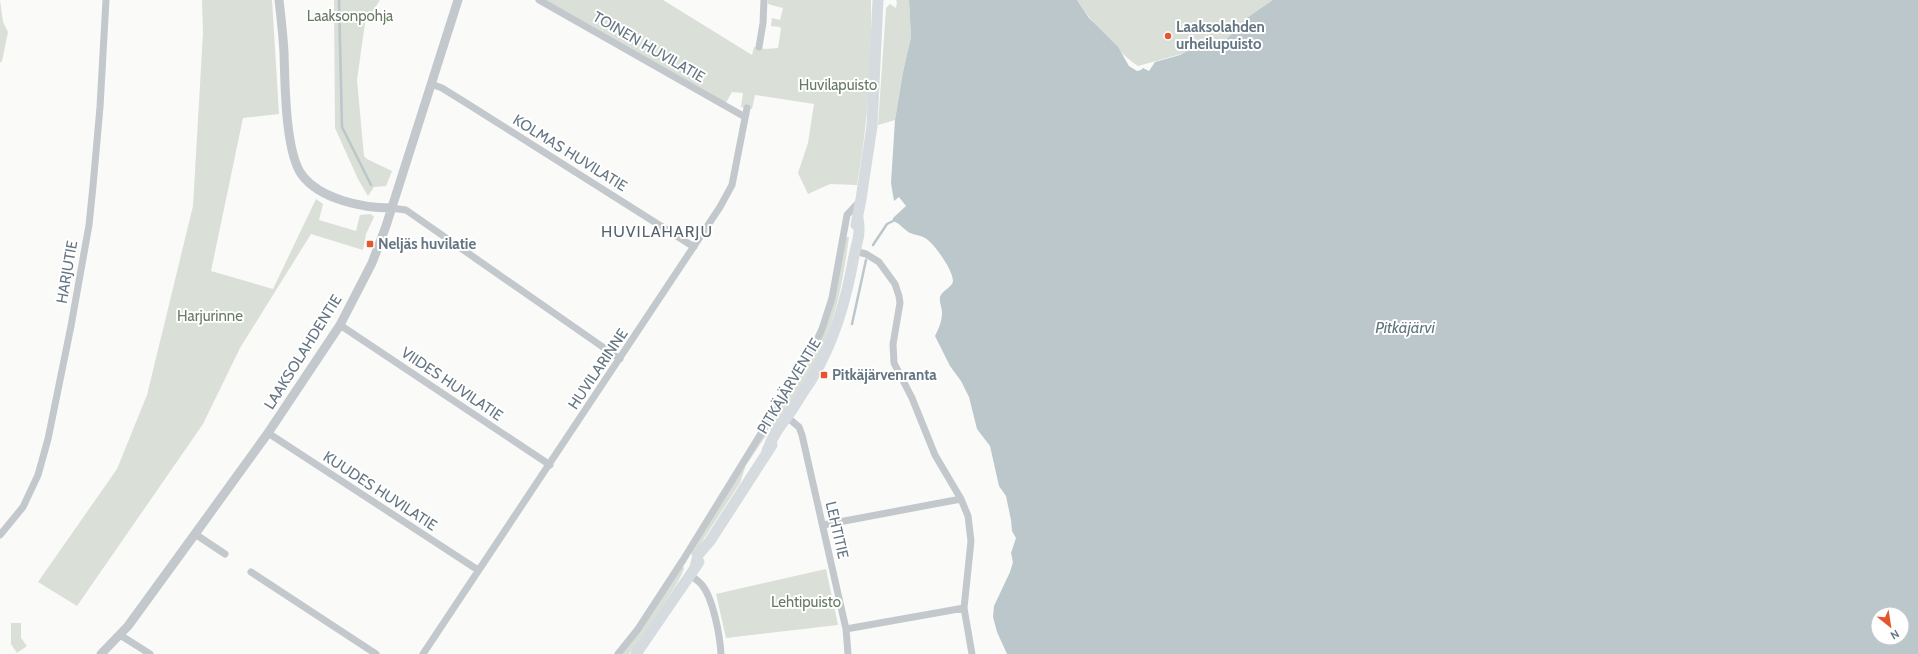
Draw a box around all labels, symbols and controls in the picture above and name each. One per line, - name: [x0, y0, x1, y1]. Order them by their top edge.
- park label: Laaksonpohja: [307, 7, 394, 25]
- street label: TOINEN HUVILATIE: [590, 8, 708, 86]
- place label: Laaksolahden urheilupuisto: [1176, 18, 1265, 53]
- marker: Laaksolahden urheilupuisto: [1163, 31, 1173, 41]
- park label: Huvilapuisto: [799, 76, 877, 94]
- street label: KOLMAS HUVILATIE: [510, 111, 630, 195]
- district label: HUVILAHARJU: [601, 222, 713, 241]
- place label: Neljäs huvilatie: [378, 235, 476, 253]
- street label: HARJUTIE: [53, 239, 81, 305]
- marker: Neljäs huvilatie: [365, 239, 375, 249]
- street label: LAAKSOLAHDENTIE: [260, 291, 346, 413]
- park label: Harjurinne: [177, 307, 243, 325]
- water label: Pitkäjärvi: [1375, 318, 1435, 337]
- street label: HUVILARINNE: [564, 325, 632, 413]
- street label: PITKÄJÄRVENTIE: [753, 335, 825, 437]
- street label: VIIDES HUVILATIE: [398, 343, 506, 425]
- place label: Pitkäjärvenranta: [832, 366, 937, 384]
- marker: Pitkäjärvenranta: [819, 370, 829, 380]
- street label: KUUDES HUVILATIE: [320, 447, 440, 535]
- street label: LEHTITIE: [822, 500, 852, 560]
- park label: Lehtipuisto: [771, 593, 841, 611]
- north arrow: [1870, 606, 1910, 646]
- text: N: [1888, 627, 1902, 643]

